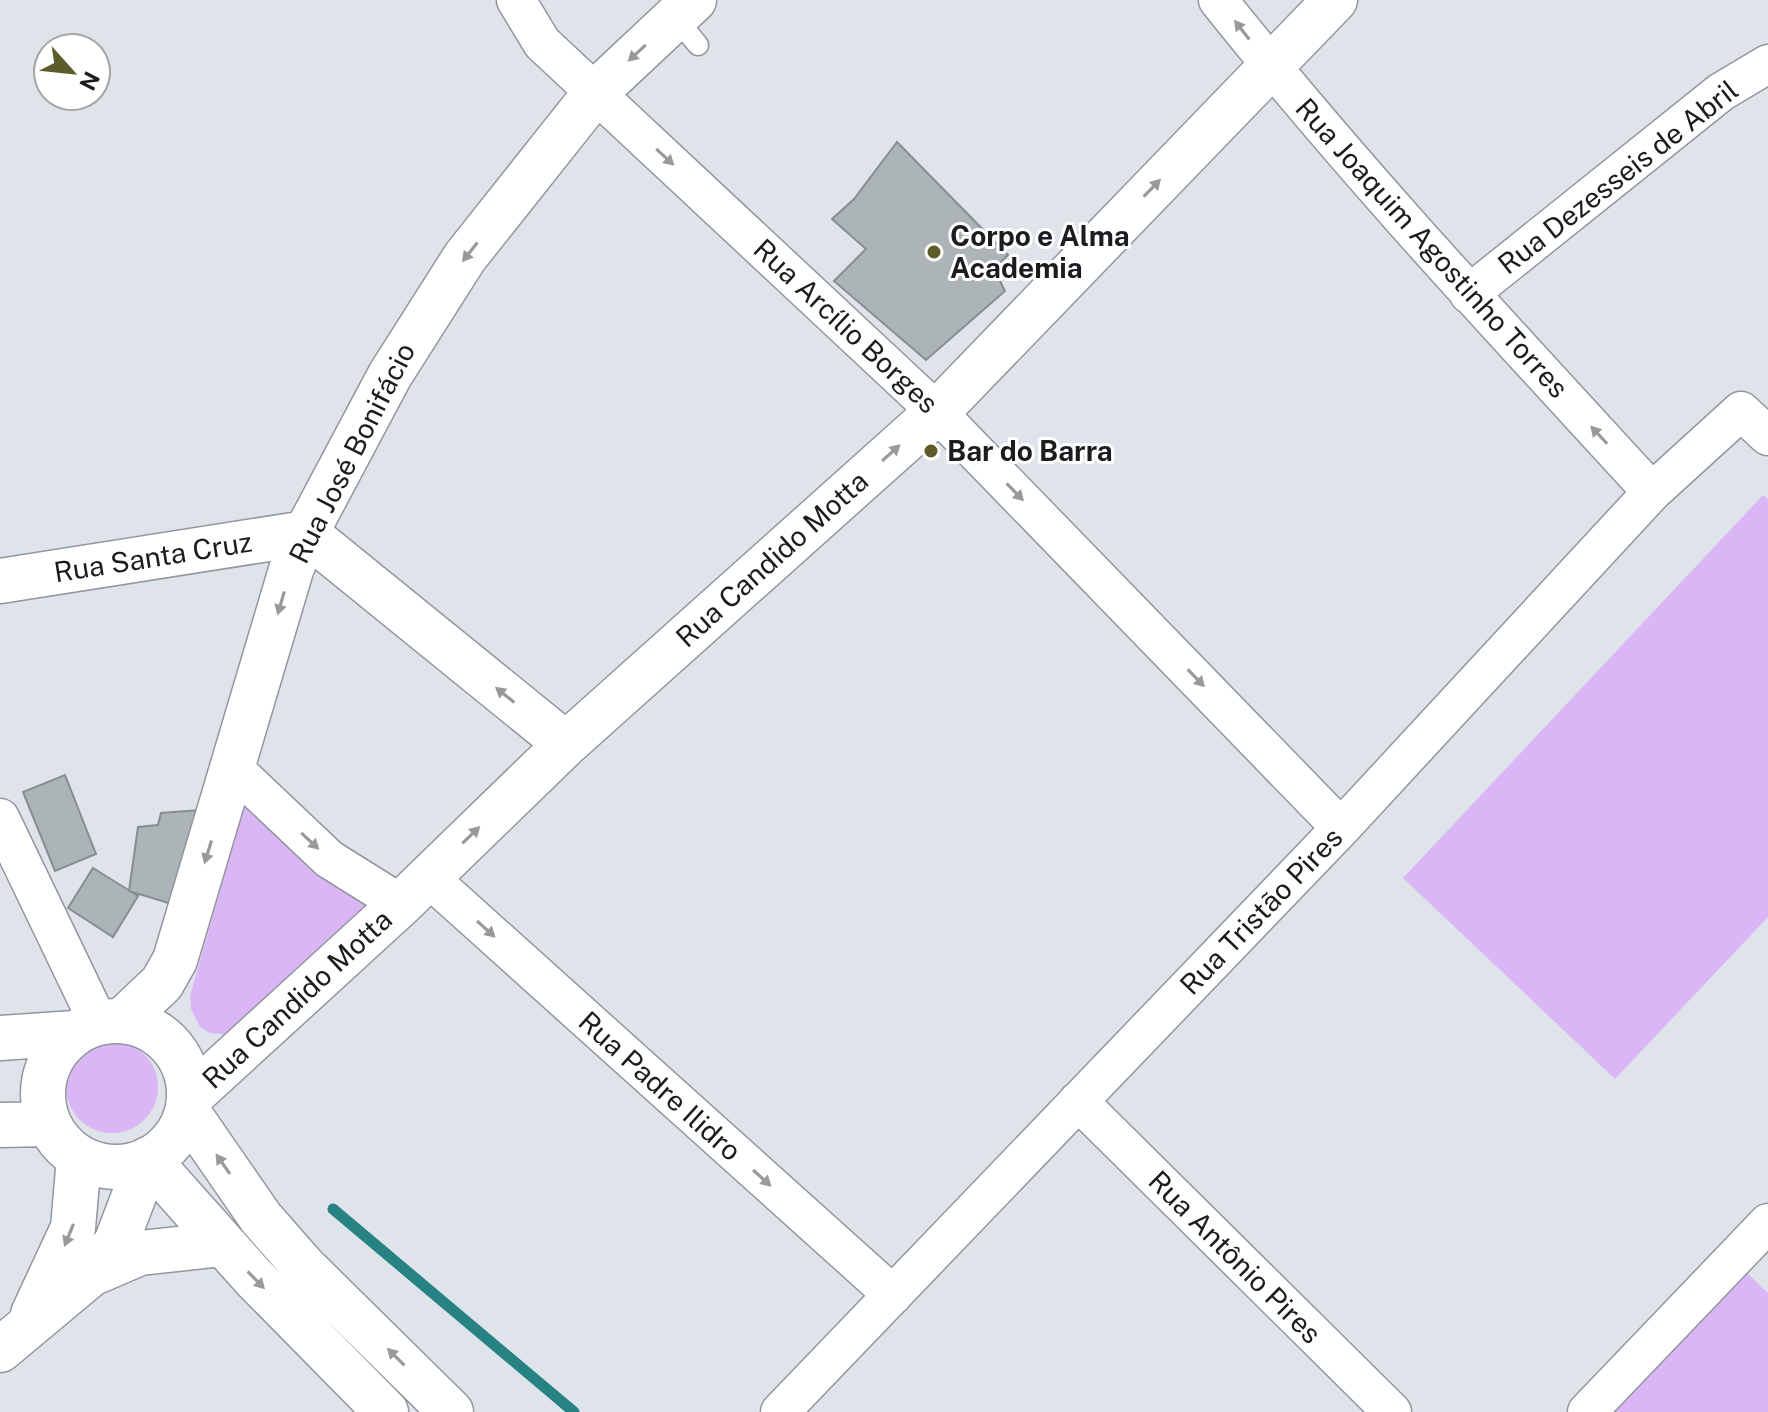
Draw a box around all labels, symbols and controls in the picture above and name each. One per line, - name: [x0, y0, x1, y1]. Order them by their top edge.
- one-way arrow: [1234, 20, 1250, 40]
- north arrow: [32, 32, 112, 112]
- one-way arrow: [628, 43, 647, 62]
- text: N: [74, 68, 105, 95]
- street label: Rua Dezesseis de Abril: [1491, 73, 1744, 280]
- street label: Rua Joaquim Agostinho Torres: [1289, 91, 1576, 404]
- one-way arrow: [656, 147, 675, 165]
- one-way arrow: [1143, 179, 1161, 198]
- place label: Corpo e Alma Academia: [950, 219, 1130, 284]
- street label: Rua Arcílio Borges: [747, 232, 945, 419]
- one-way arrow: [462, 241, 478, 262]
- marker: Corpo e Alma Academia: [925, 243, 943, 261]
- street label: Rua José Bonifácio: [282, 337, 421, 568]
- one-way arrow: [1591, 425, 1609, 444]
- place label: Bar do Barra: [947, 434, 1113, 467]
- marker: Bar do Barra: [922, 442, 940, 460]
- one-way arrow: [882, 444, 901, 462]
- street label: Rua Candido Motta: [669, 464, 874, 653]
- one-way arrow: [1005, 482, 1023, 501]
- street label: Rua Santa Cruz: [52, 525, 254, 588]
- one-way arrow: [274, 591, 287, 615]
- one-way arrow: [1186, 668, 1205, 687]
- one-way arrow: [495, 687, 515, 704]
- street label: Rua Tristão Pires: [1173, 820, 1349, 1001]
- one-way arrow: [461, 826, 480, 845]
- one-way arrow: [300, 832, 319, 850]
- one-way arrow: [201, 840, 213, 864]
- street label: Rua Candido Motta: [195, 903, 398, 1095]
- one-way arrow: [476, 920, 496, 937]
- street label: Rua Padre Ilidro: [572, 1004, 748, 1167]
- one-way arrow: [216, 1153, 231, 1174]
- street label: Rua Antônio Pires: [1142, 1164, 1328, 1350]
- one-way arrow: [752, 1169, 772, 1186]
- one-way arrow: [62, 1223, 75, 1247]
- one-way arrow: [246, 1270, 265, 1289]
- one-way arrow: [387, 1349, 406, 1367]

